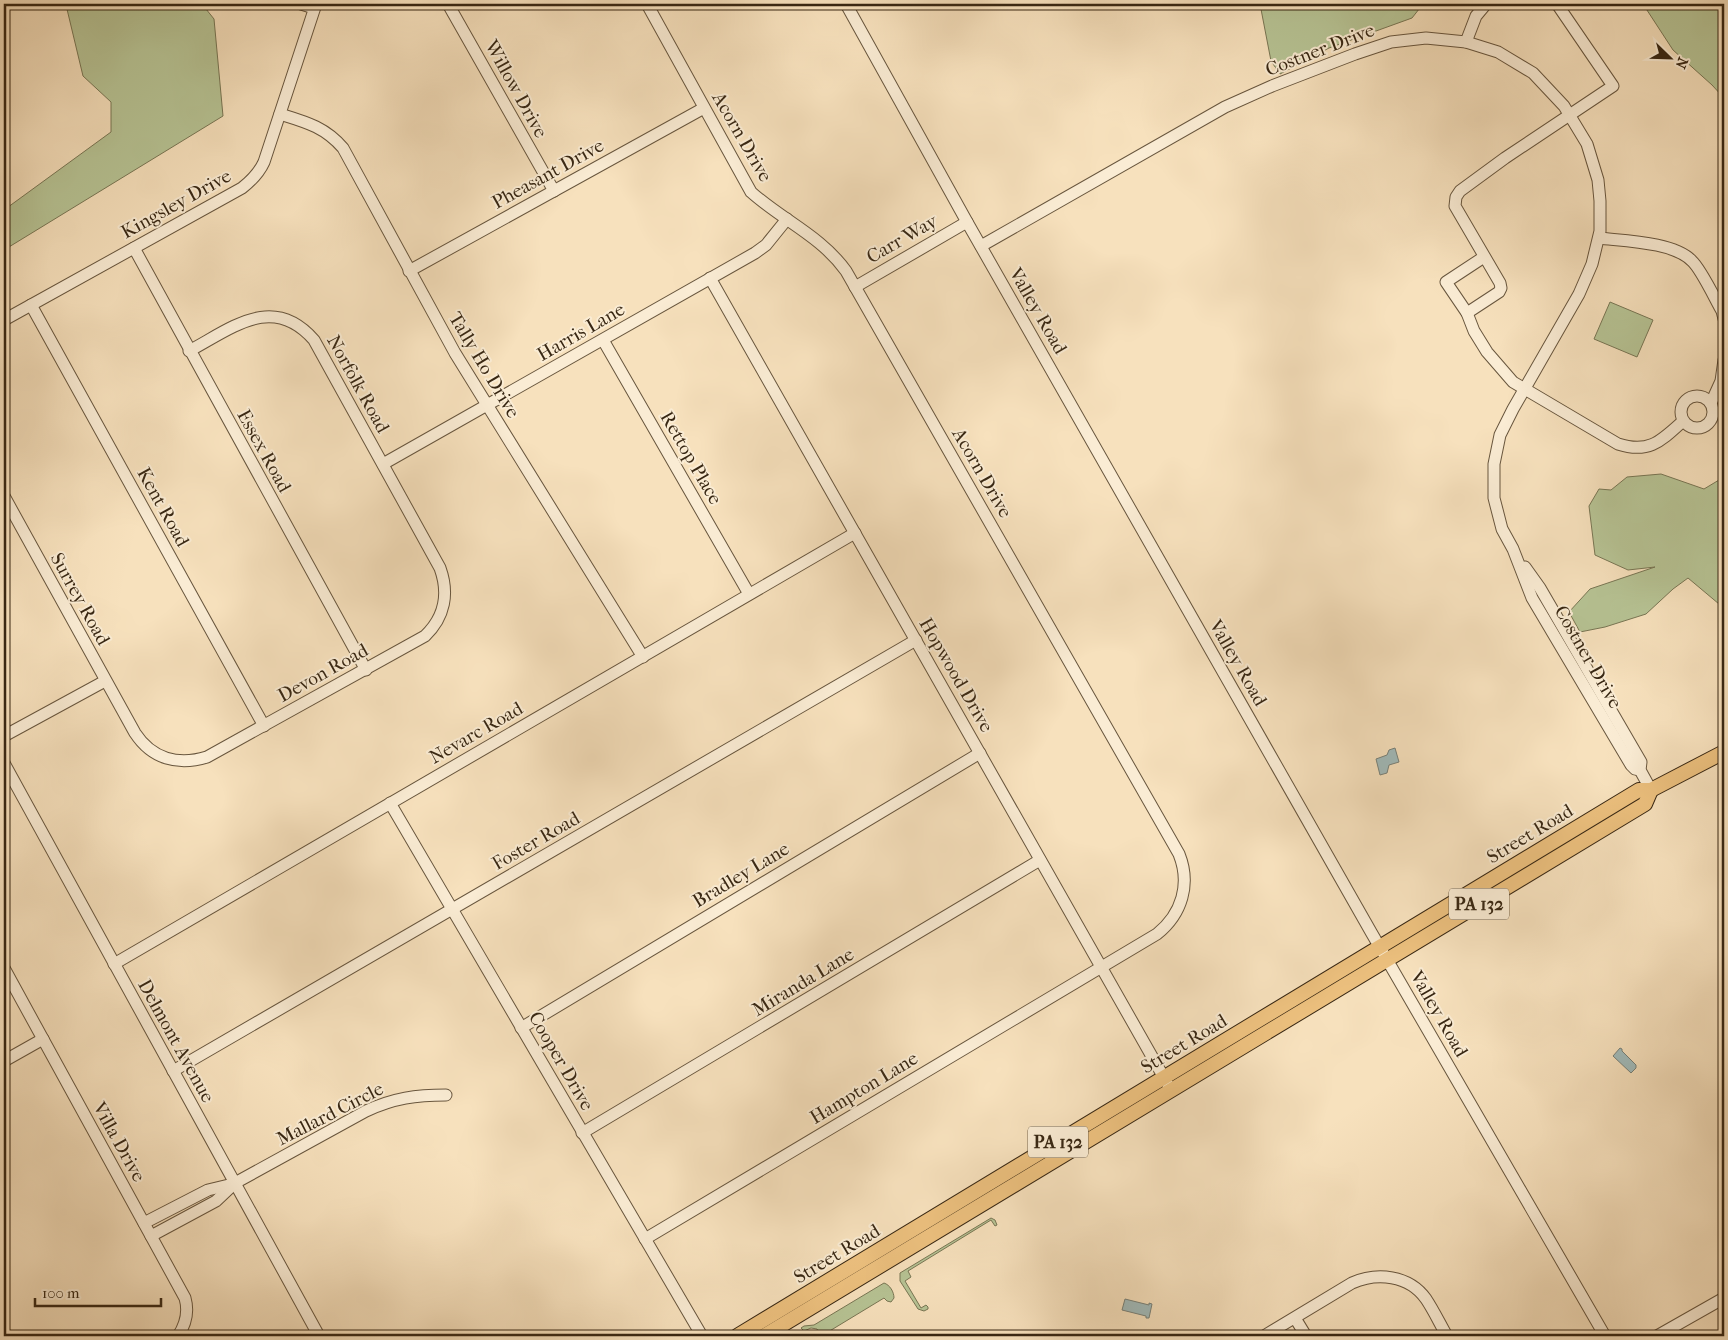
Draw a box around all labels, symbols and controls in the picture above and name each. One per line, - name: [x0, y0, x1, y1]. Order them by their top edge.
- street label: Costner Drive: [1262, 19, 1378, 81]
- north arrow: [1646, 32, 1696, 82]
- street label: Willow Drive: [480, 35, 552, 142]
- text: N: [1671, 55, 1691, 71]
- street label: Acorn Drive: [707, 87, 776, 186]
- street label: Pheasant Drive: [488, 134, 608, 214]
- street label: Kingsley Drive: [117, 165, 235, 243]
- street label: Carr Way: [863, 210, 942, 268]
- street label: Valley Road: [1004, 263, 1072, 359]
- street label: Harris Lane: [533, 298, 629, 366]
- street label: Tally Ho Drive: [444, 308, 524, 422]
- street label: Norfolk Road: [322, 331, 394, 437]
- street label: Essex Road: [232, 406, 296, 497]
- street label: Rettop Place: [656, 408, 726, 508]
- street label: Acorn Drive: [947, 423, 1016, 522]
- street label: Kent Road: [132, 464, 194, 551]
- street label: Surrey Road: [46, 549, 115, 650]
- street label: Costner Drive: [1550, 602, 1626, 712]
- street label: Hopwood Drive: [914, 614, 998, 736]
- street label: Valley Road: [1204, 615, 1272, 711]
- street label: Devon Road: [274, 639, 373, 707]
- street label: Nevarc Road: [425, 697, 527, 769]
- street label: Street Road: [1483, 799, 1578, 868]
- street label: Foster Road: [488, 807, 584, 875]
- street label: Bradley Lane: [689, 838, 793, 912]
- road number: PA 132: [1449, 889, 1509, 920]
- street label: Miranda Lane: [748, 943, 858, 1021]
- street label: Valley Road: [1405, 966, 1473, 1062]
- street label: Delmont Avenue: [133, 976, 219, 1106]
- street label: Cooper Drive: [524, 1008, 598, 1114]
- street label: Street Road: [1137, 1009, 1232, 1078]
- street label: Hampton Lane: [806, 1047, 922, 1129]
- street label: Mallard Circle: [273, 1078, 387, 1150]
- street label: Villa Drive: [88, 1097, 150, 1186]
- road number: PA 132: [1028, 1126, 1088, 1158]
- street label: Street Road: [790, 1219, 885, 1288]
- scale bar: [35, 1275, 161, 1307]
- text: 100 m: [42, 1284, 80, 1302]

